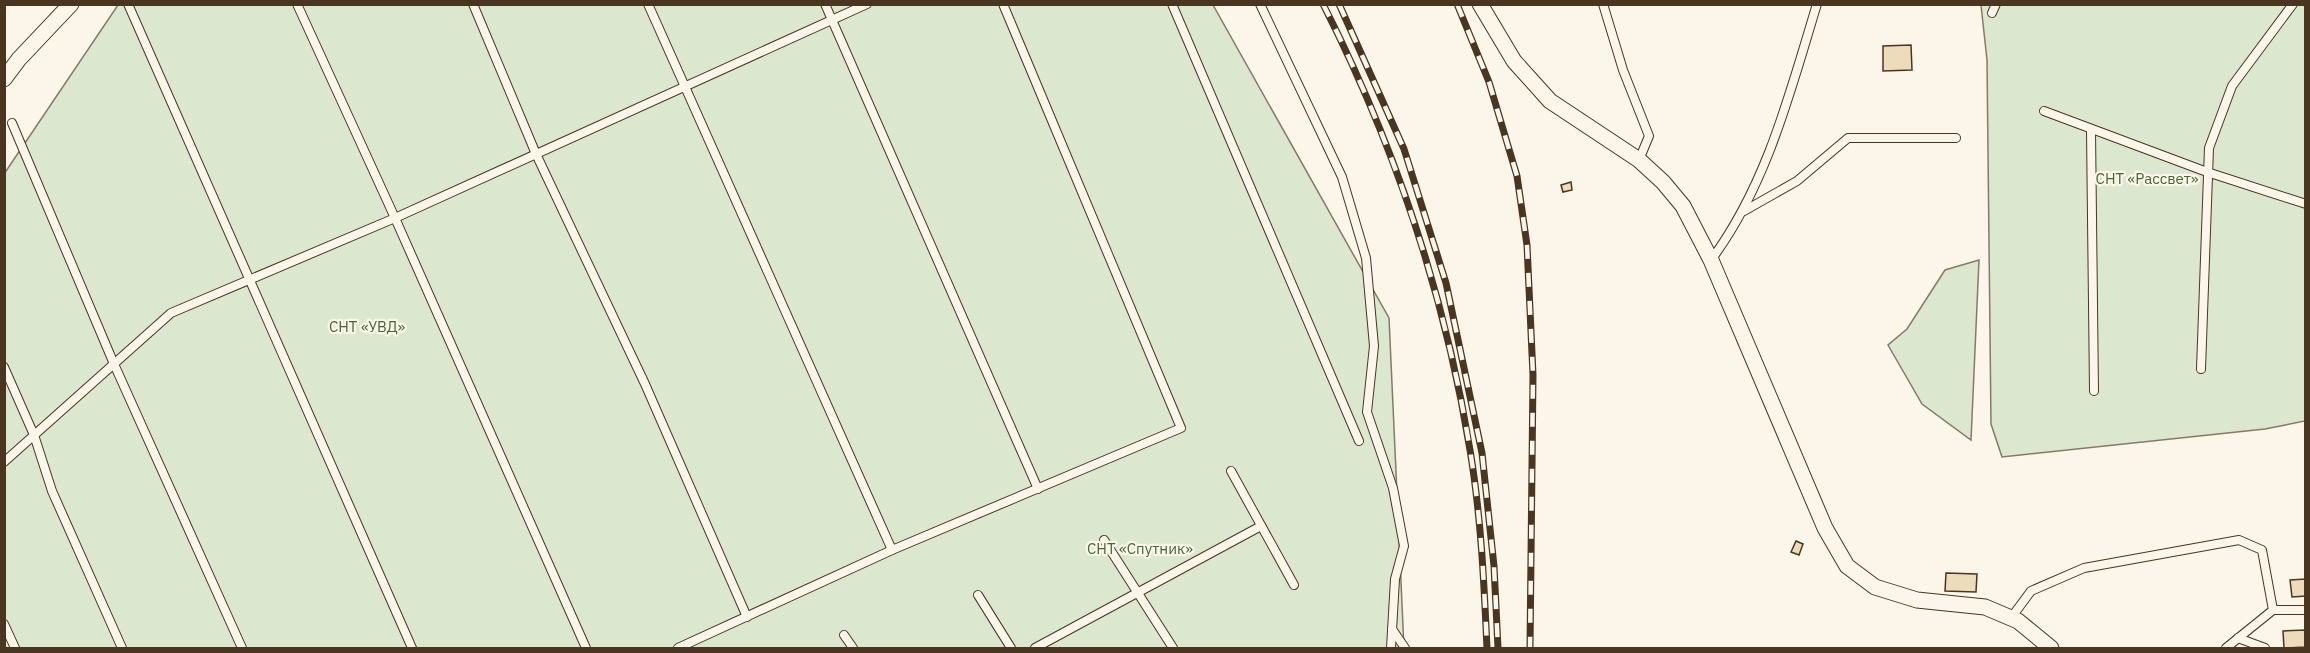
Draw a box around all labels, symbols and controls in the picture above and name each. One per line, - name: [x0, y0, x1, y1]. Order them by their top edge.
- park label: СНТ «Рассвет»: [2096, 169, 2199, 188]
- park label: СНТ «УВД»: [329, 317, 405, 336]
- park label: СНТ «Спутник»: [1087, 539, 1193, 558]

